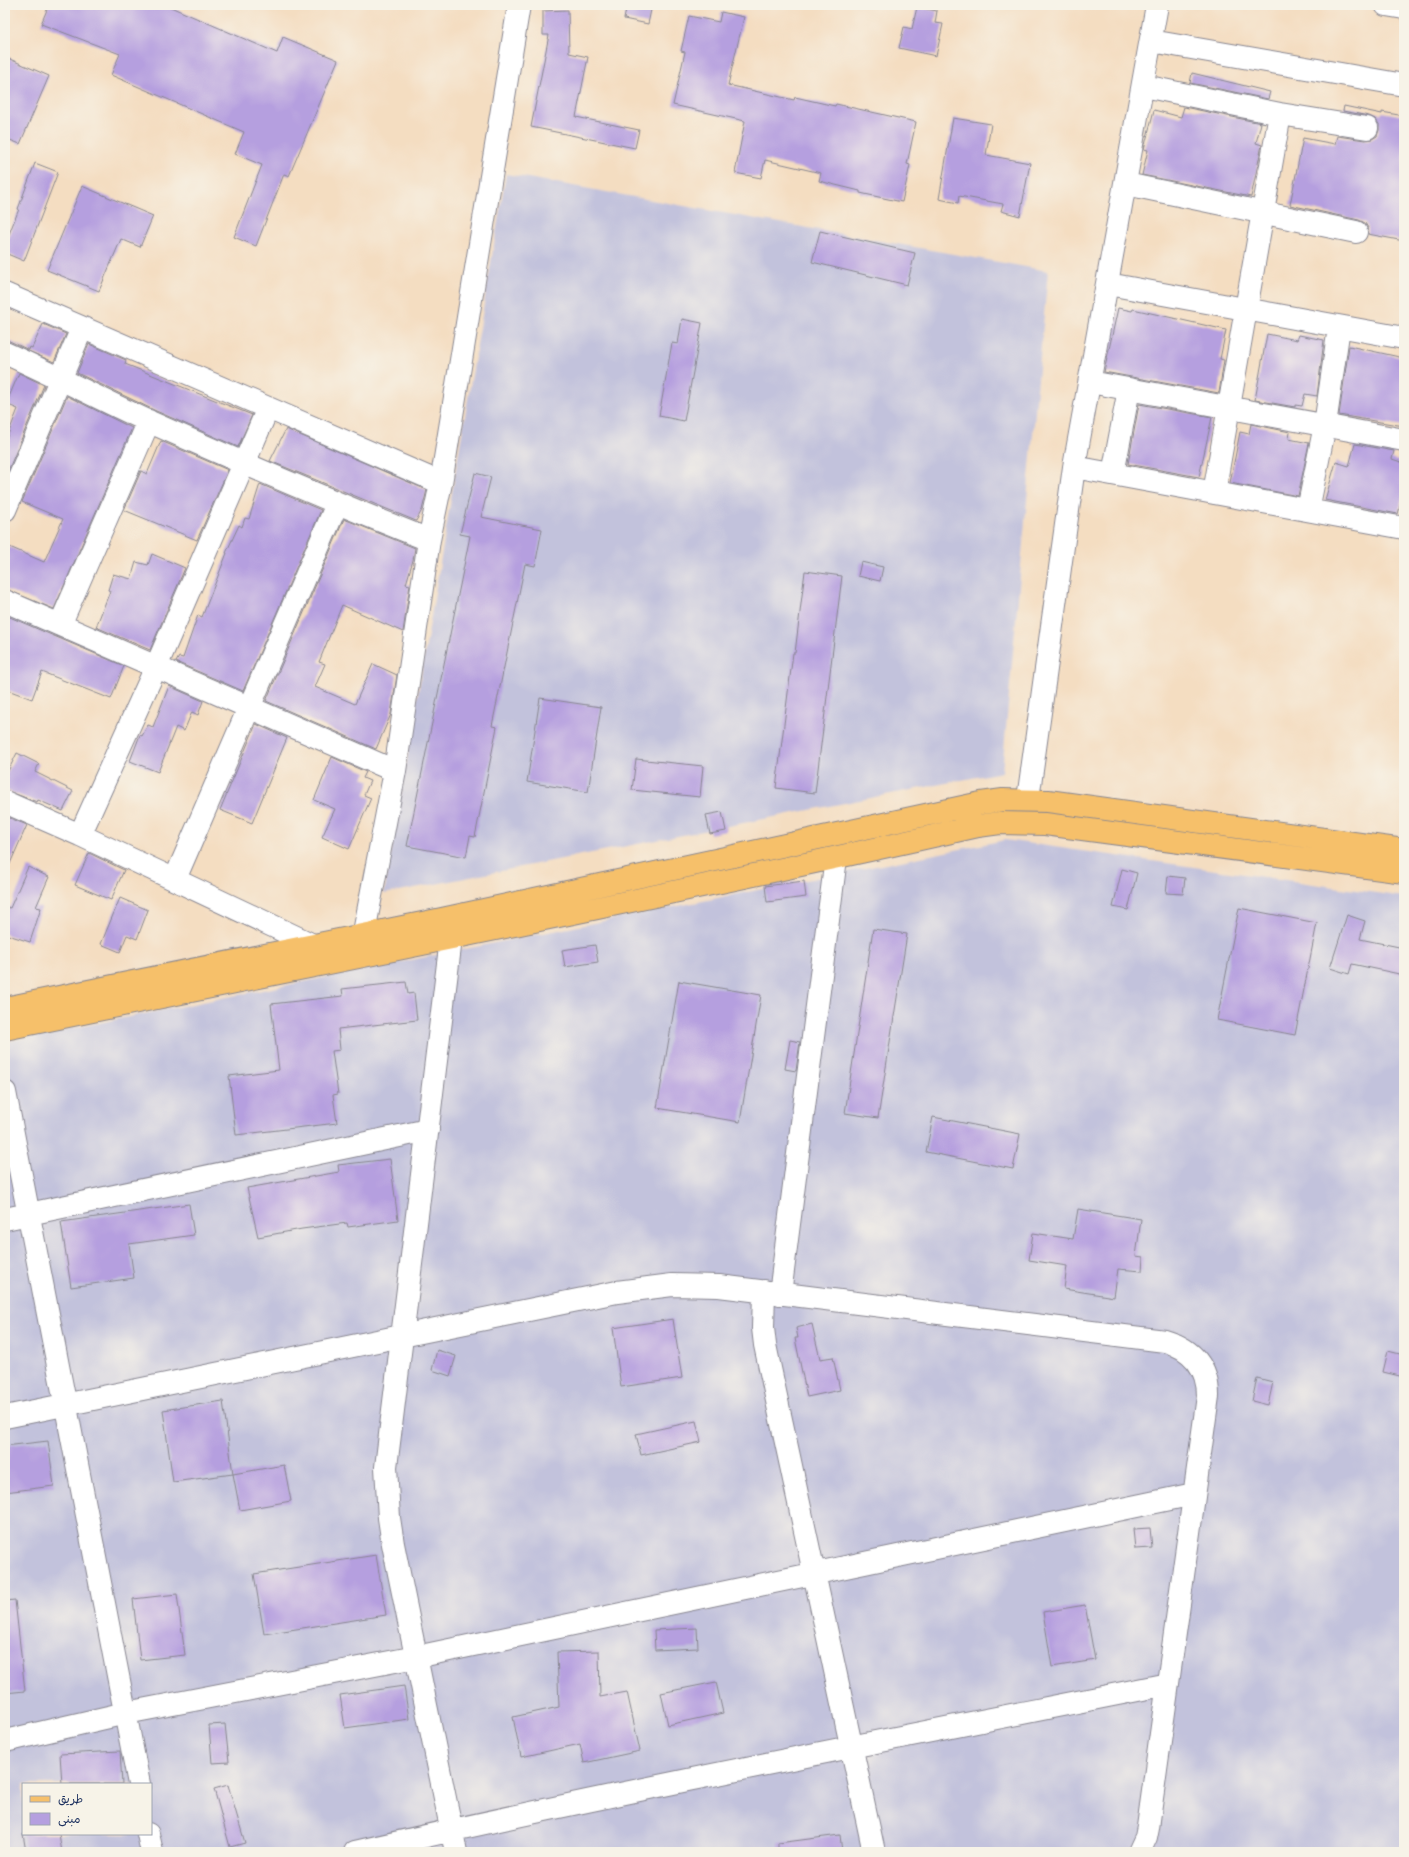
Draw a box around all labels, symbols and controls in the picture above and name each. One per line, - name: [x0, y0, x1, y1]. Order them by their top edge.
- legend: [22, 1783, 152, 1835]
- text: طريق: [58, 1790, 83, 1806]
- text: مبنى: [58, 1810, 81, 1827]

